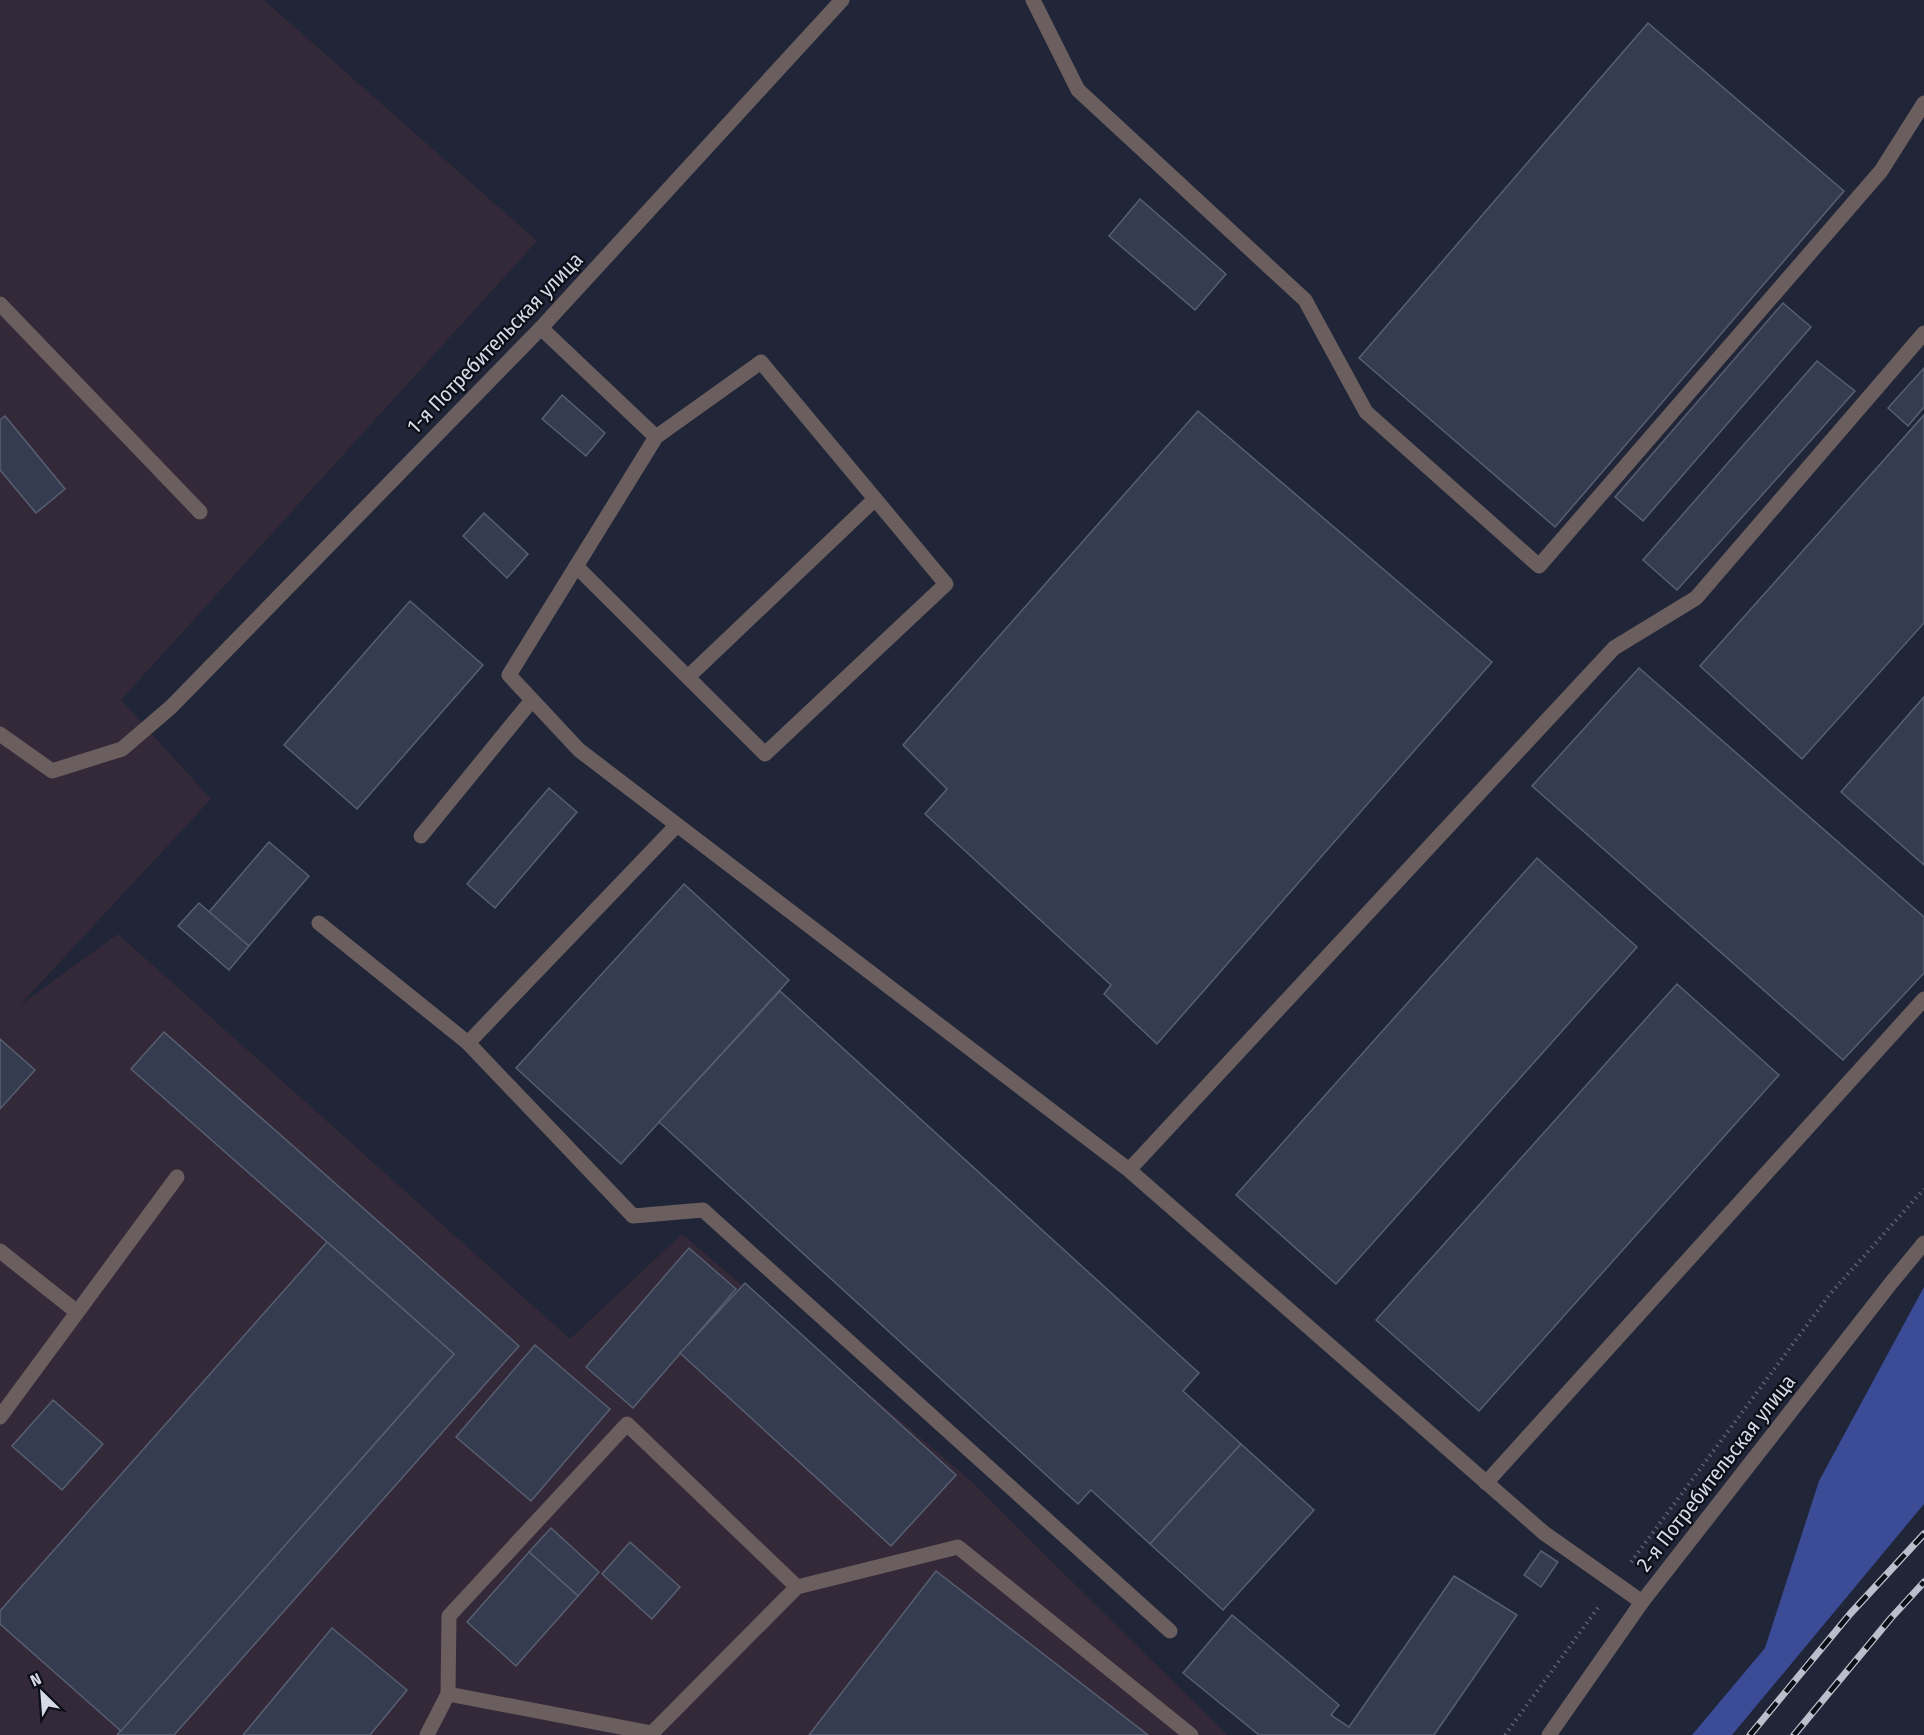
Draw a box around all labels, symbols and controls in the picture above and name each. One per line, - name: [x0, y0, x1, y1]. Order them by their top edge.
- street label: 1-я Потребительская улица: [402, 247, 588, 439]
- street label: 2-я Потребительская улица: [1631, 1369, 1801, 1577]
- north arrow: [12, 1663, 72, 1723]
- text: N: [28, 1669, 44, 1690]

